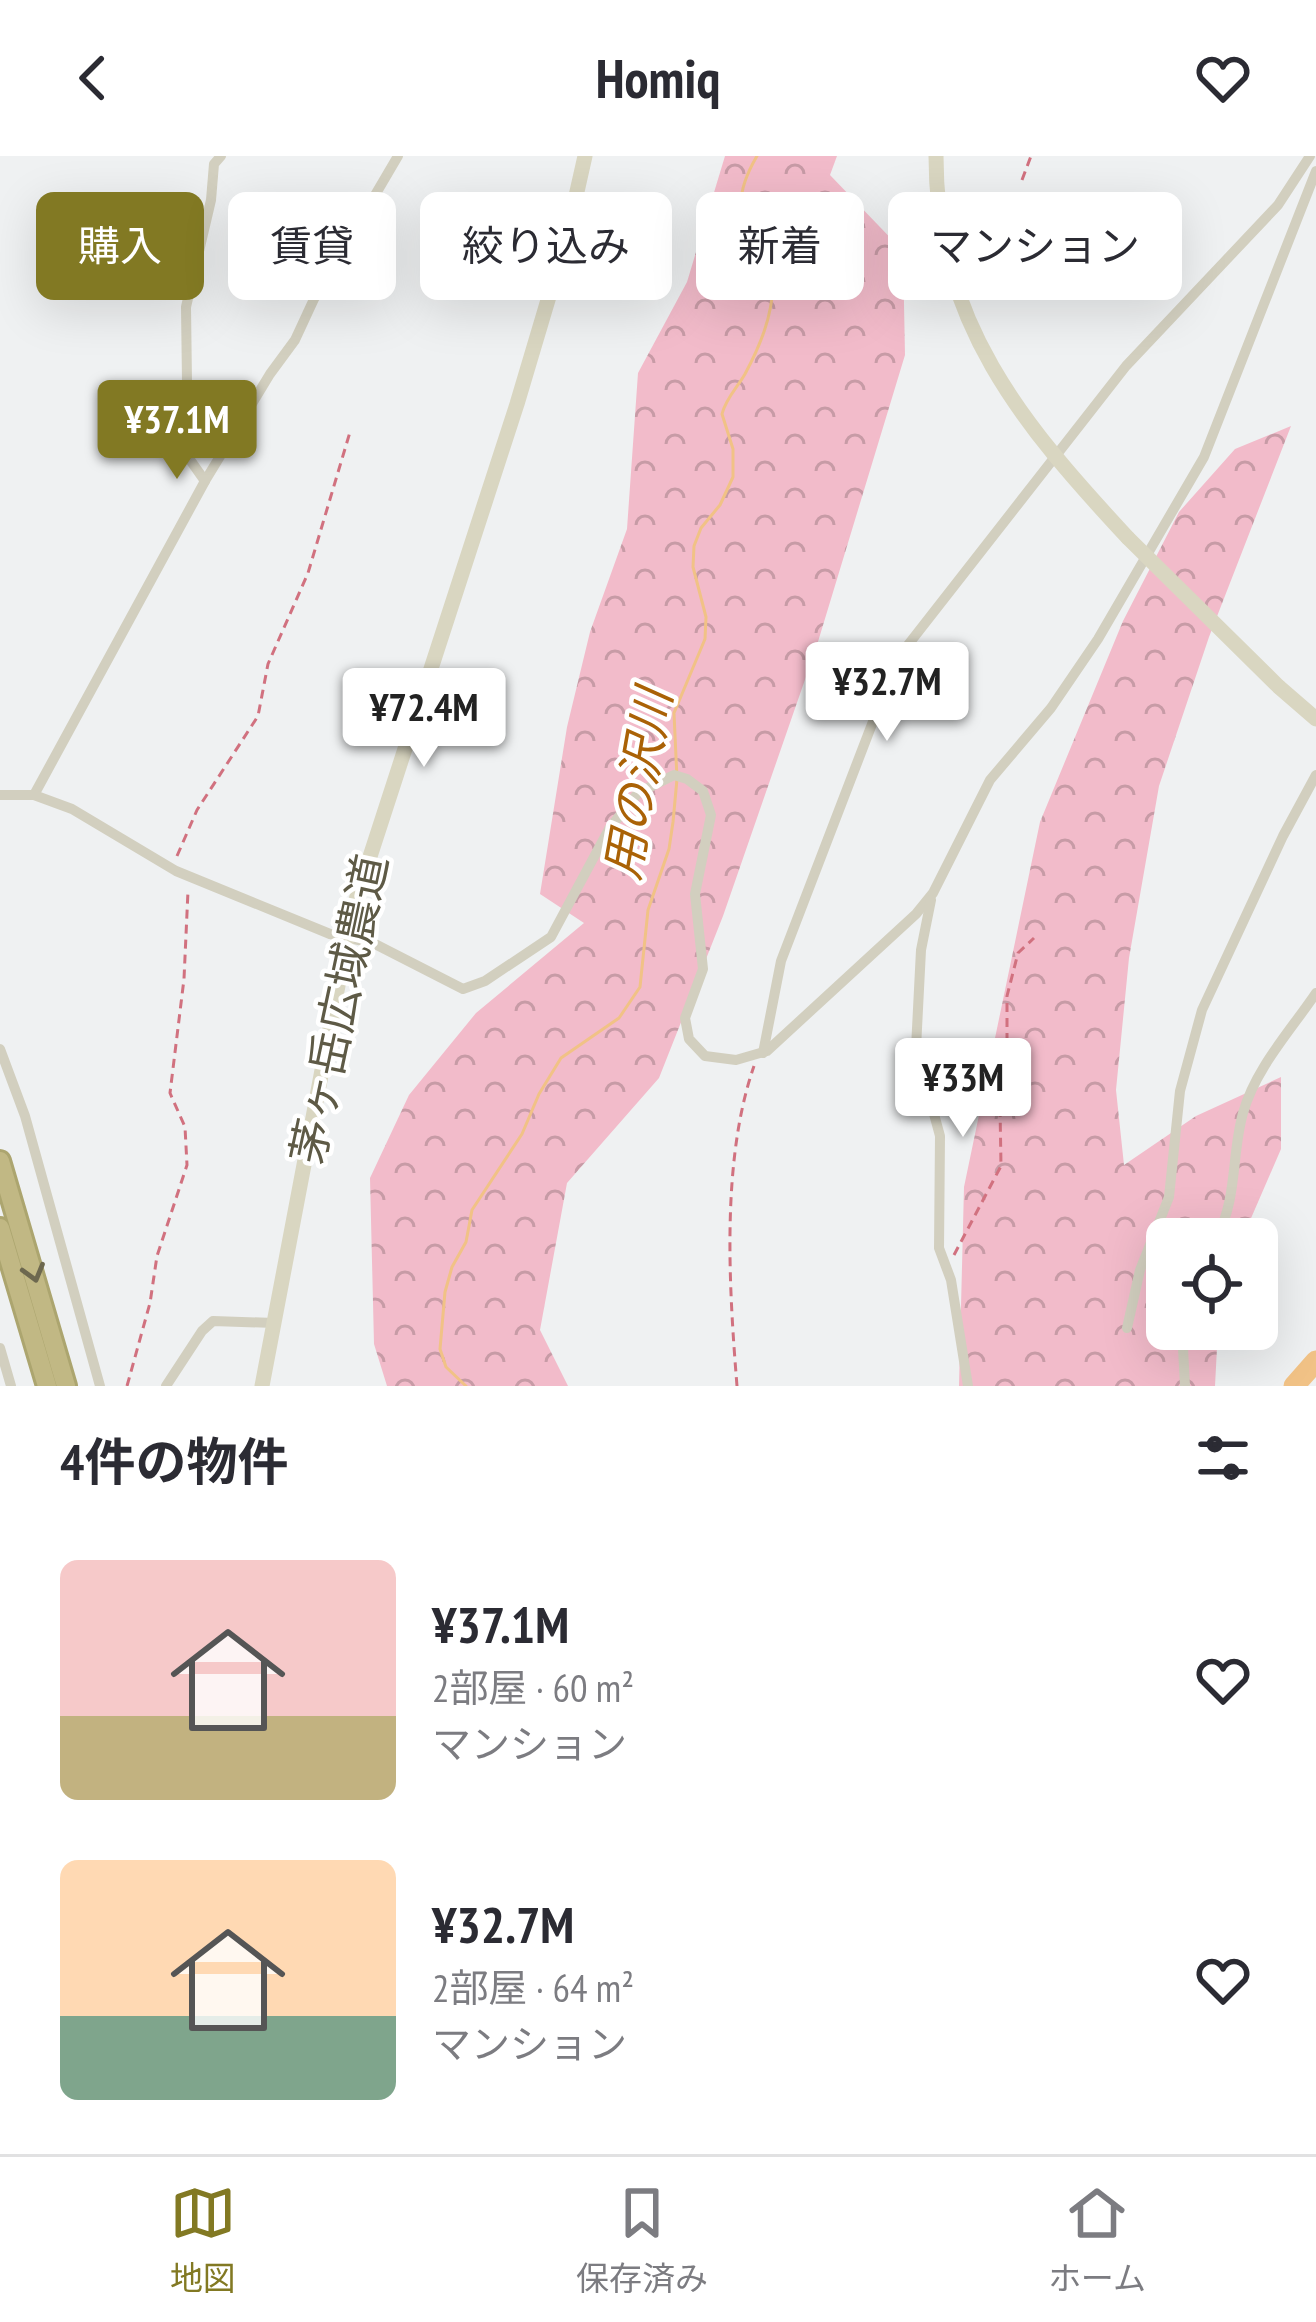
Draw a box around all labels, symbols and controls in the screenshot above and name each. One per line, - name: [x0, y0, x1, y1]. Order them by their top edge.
- text: Homiq: [596, 43, 720, 113]
- icon: back: [60, 45, 126, 111]
- icon: heart: [1190, 45, 1256, 111]
- chip: 購入: [36, 192, 204, 300]
- chip: 賃貸: [228, 192, 396, 300]
- chip: 絞り込み: [420, 192, 672, 300]
- chip: 新着: [696, 192, 864, 300]
- chip: マンション: [888, 192, 1182, 300]
- pin: ¥37.1M: [79, 380, 275, 482]
- text: ¥37.1M: [125, 393, 229, 444]
- pin: ¥32.7M: [789, 642, 985, 744]
- text: ¥32.7M: [833, 655, 941, 706]
- pin: ¥72.4M: [326, 668, 522, 770]
- water label: 用の沢川: [590, 679, 685, 884]
- text: ¥72.4M: [370, 681, 478, 732]
- street label: 茅ヶ岳広域農道: [277, 849, 399, 1169]
- pin: ¥33M: [892, 1038, 1034, 1140]
- text: ¥33M: [922, 1051, 1004, 1102]
- map controls: [1146, 1218, 1278, 1350]
- button: locate: [1146, 1218, 1278, 1350]
- one-way arrow: [20, 1262, 45, 1283]
- icon: filters: [1190, 1425, 1256, 1491]
- text: 4件の物件: [60, 1428, 288, 1494]
- text: ¥37.1M: [432, 1591, 569, 1657]
- icon: home: [156, 1608, 300, 1752]
- icon: heart: [1190, 1647, 1256, 1713]
- text: 2部屋 · 60 m²: [432, 1662, 634, 1713]
- text: マンション: [432, 1718, 627, 1769]
- text: ¥32.7M: [432, 1891, 574, 1957]
- icon: home: [156, 1908, 300, 2052]
- icon: heart: [1190, 1947, 1256, 2013]
- text: 2部屋 · 64 m²: [432, 1962, 634, 2013]
- text: マンション: [432, 2018, 627, 2069]
- tab: 地図: [170, 2180, 236, 2300]
- tab: 保存済み: [576, 2180, 708, 2300]
- tab: ホーム: [1048, 2180, 1146, 2300]

